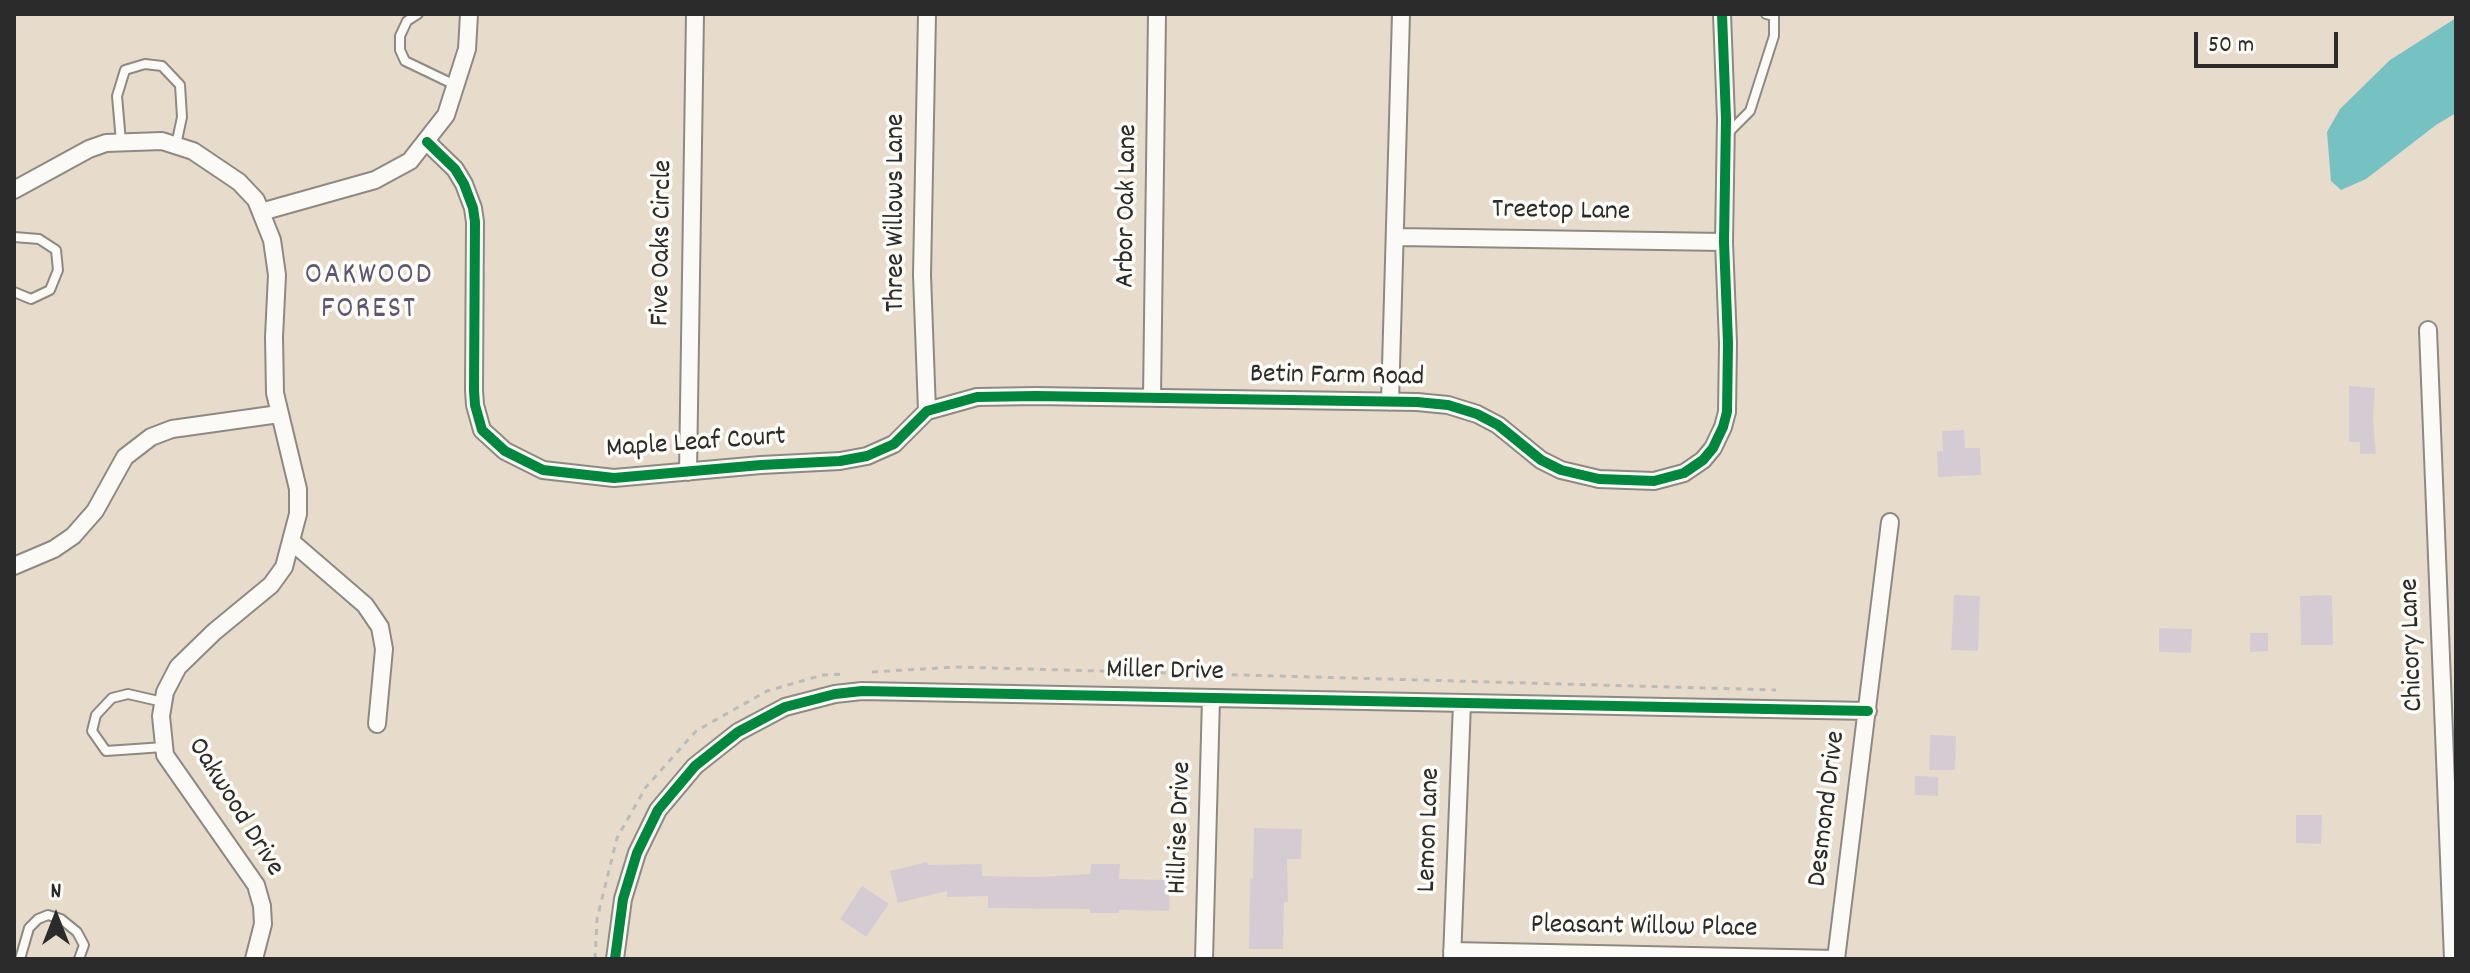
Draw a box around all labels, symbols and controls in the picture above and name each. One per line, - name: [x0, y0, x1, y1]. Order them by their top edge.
- scale bar: [2198, 16, 2342, 66]
- text: 50 m: [2208, 29, 2254, 63]
- street label: Three Willows Lane: [881, 114, 915, 312]
- street label: Arbor Oak Lane: [1111, 124, 1147, 288]
- street label: Five Oaks Circle: [646, 159, 682, 327]
- street label: Treetop Lane: [1492, 195, 1630, 231]
- district label: OAKWOOD FOREST: [305, 260, 433, 330]
- street label: Betin Farm Road: [1250, 360, 1424, 396]
- street label: Maple Leaf Court: [605, 422, 787, 468]
- street label: Chicory Lane: [2395, 578, 2433, 712]
- street label: Miller Drive: [1106, 655, 1224, 691]
- street label: Desmond Drive: [1803, 729, 1855, 889]
- street label: Oakwood Drive: [178, 732, 290, 884]
- street label: Hillrise Drive: [1163, 761, 1201, 895]
- street label: Lemon Lane: [1412, 767, 1450, 893]
- north arrow: [16, 877, 96, 957]
- text: N: [51, 877, 61, 908]
- street label: Pleasant Willow Place: [1530, 910, 1758, 948]

